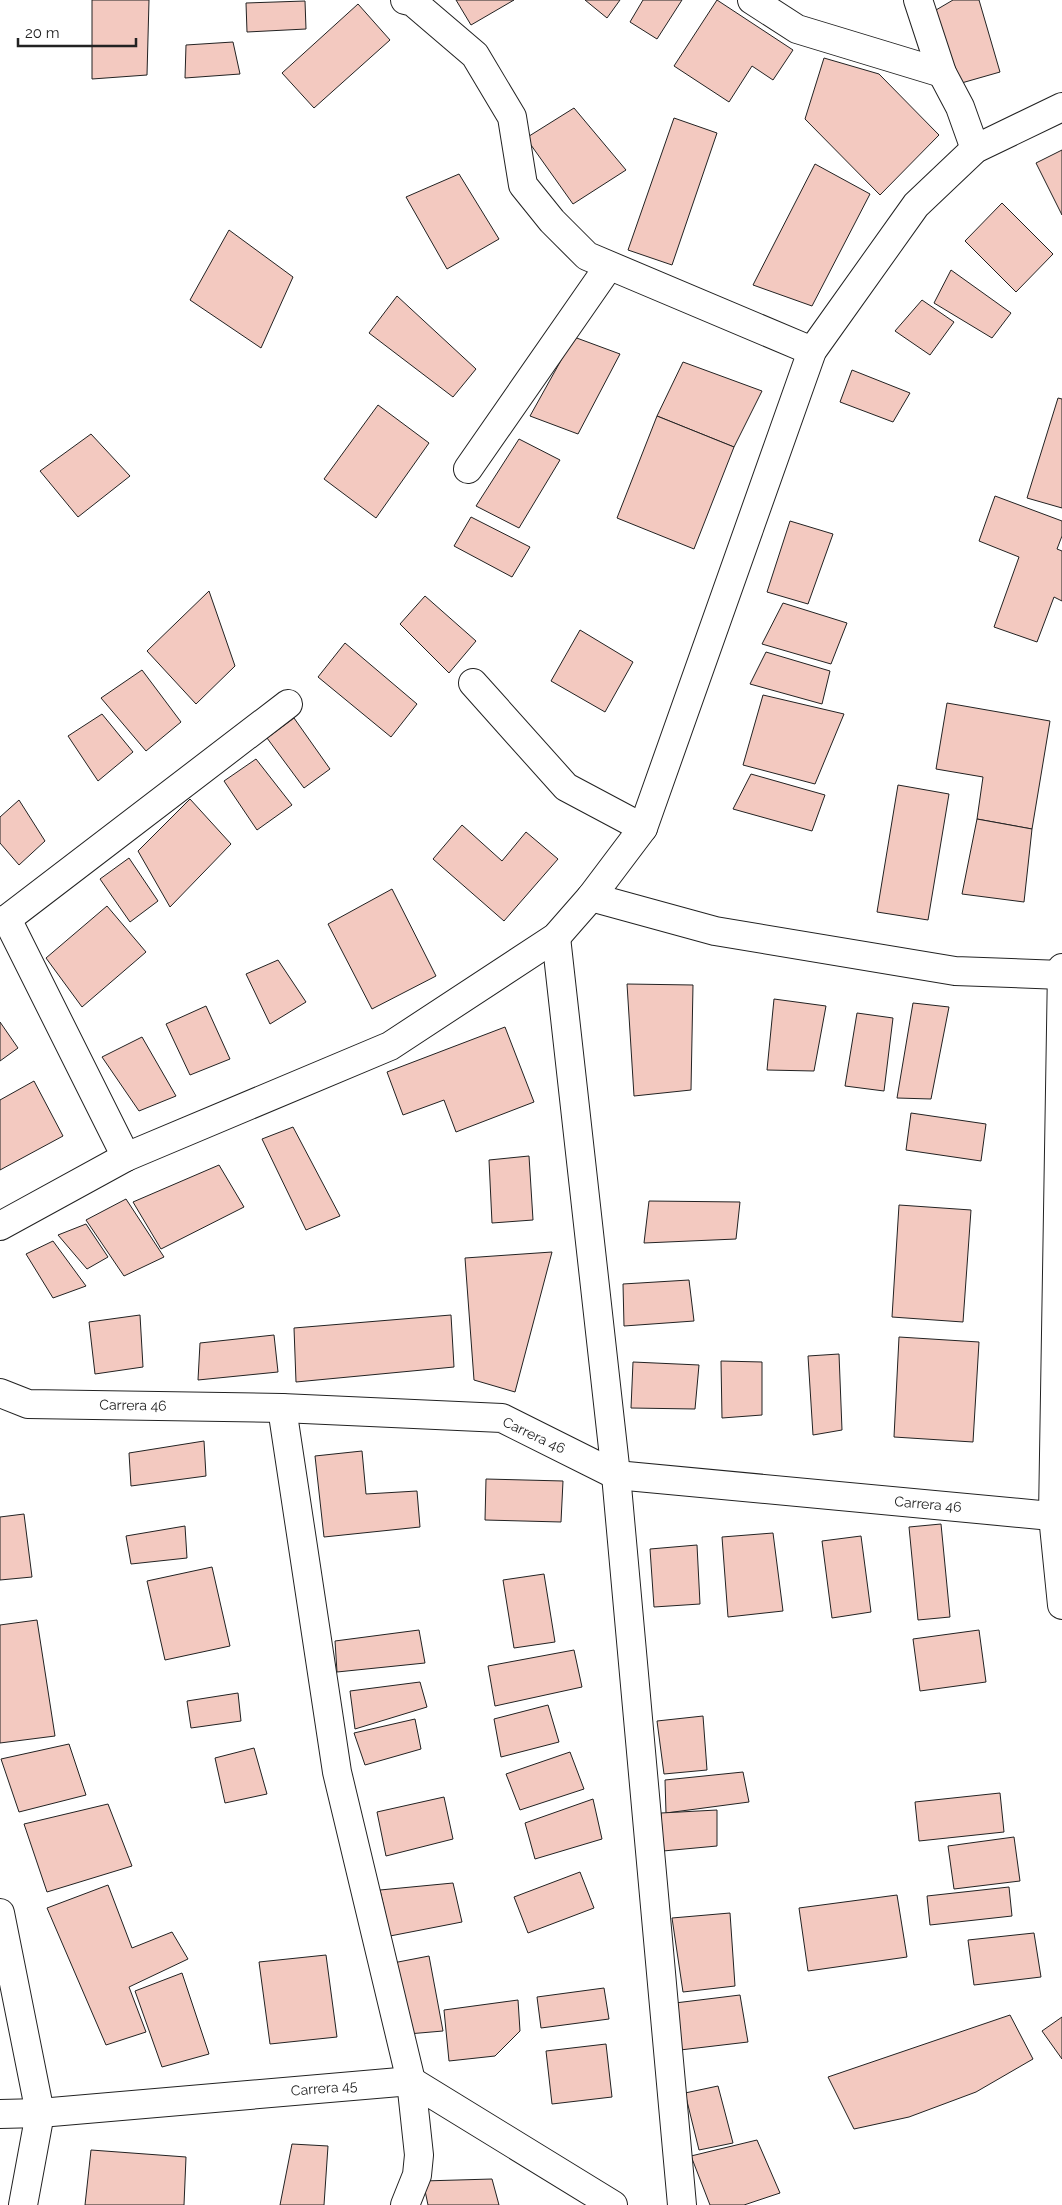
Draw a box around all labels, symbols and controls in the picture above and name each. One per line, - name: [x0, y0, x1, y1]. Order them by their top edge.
- scale bar: [18, 15, 135, 47]
- text: 20 m: [25, 24, 60, 42]
- street label: Carrera 46: [99, 1396, 167, 1414]
- street label: Carrera 46: [500, 1414, 568, 1456]
- street label: Carrera 46: [894, 1493, 962, 1515]
- street label: Carrera 45: [290, 2077, 358, 2099]

